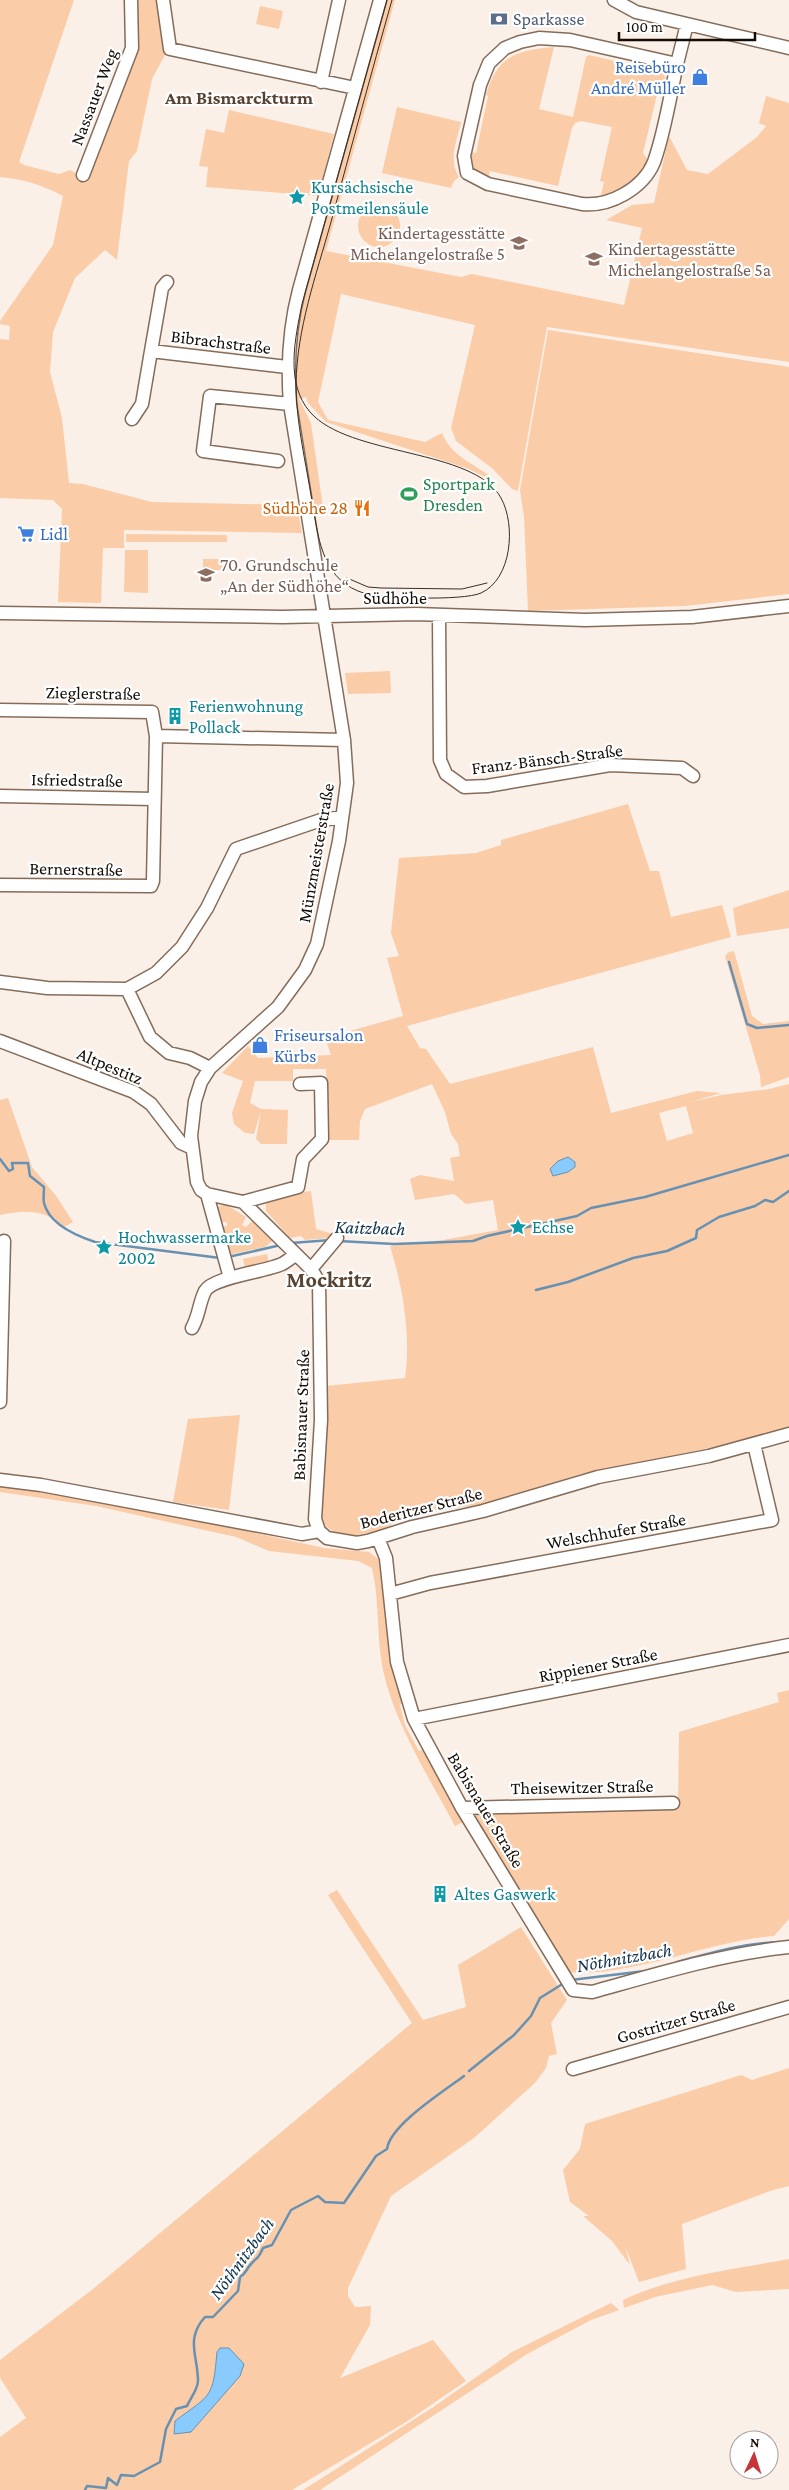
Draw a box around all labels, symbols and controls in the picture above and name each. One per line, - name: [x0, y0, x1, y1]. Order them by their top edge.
- bank icon: Sparkasse: [489, 9, 509, 29]
- place label: Sparkasse: [513, 9, 584, 29]
- scale bar: [619, 10, 755, 42]
- text: 100 m: [626, 19, 663, 35]
- street label: Nassauer Weg: [66, 45, 122, 148]
- place label: Reisebüro André Müller: [591, 57, 687, 98]
- shop icon: Reisebüro André Müller: [690, 67, 710, 87]
- district label: Am Bismarckturm: [164, 87, 313, 108]
- place label: Kursächsische Postmeilensäule: [311, 177, 429, 218]
- place icon: Kursächsische Postmeilensäule: [287, 187, 307, 207]
- place label: Kindertagesstätte Michelangelostraße 5: [350, 223, 505, 264]
- school or university icon: Kindertagesstätte Michelangelostraße 5: [509, 233, 529, 253]
- place label: Kindertagesstätte Michelangelostraße 5a: [608, 239, 771, 280]
- school or university icon: Kindertagesstätte Michelangelostraße 5a: [584, 249, 604, 269]
- street label: Bibrachstraße: [170, 326, 272, 358]
- place label: Sportpark Dresden: [423, 474, 495, 515]
- sports icon: Sportpark Dresden: [399, 484, 419, 504]
- place label: Südhöhe 28: [263, 498, 348, 518]
- restaurant icon: Südhöhe 28: [352, 498, 372, 518]
- supermarket icon: Lidl: [16, 524, 36, 544]
- place label: Lidl: [40, 524, 68, 544]
- place label: 70. Grundschule „An der Südhöhe“: [220, 555, 349, 596]
- school or university icon: 70. Grundschule „An der Südhöhe“: [196, 565, 216, 585]
- street label: Südhöhe: [363, 588, 427, 608]
- street label: Zieglerstraße: [45, 682, 141, 704]
- place label: Ferienwohnung Pollack: [189, 696, 304, 737]
- building icon: Ferienwohnung Pollack: [165, 706, 185, 726]
- street label: Franz-Bänsch-Straße: [470, 740, 624, 778]
- street label: Isfriedstraße: [31, 769, 123, 791]
- street label: Münzmeisterstraße: [294, 782, 338, 924]
- street label: Bernerstraße: [29, 858, 123, 880]
- place label: Friseursalon Kürbs: [274, 1025, 364, 1066]
- shop icon: Friseursalon Kürbs: [250, 1035, 270, 1055]
- street label: Altpestitz: [74, 1043, 146, 1089]
- water label: Kaitzbach: [334, 1216, 406, 1239]
- place icon: Echse: [508, 1217, 528, 1237]
- place label: Echse: [532, 1217, 574, 1237]
- place label: Hochwassermarke 2002: [118, 1227, 251, 1268]
- place icon: Hochwassermarke 2002: [94, 1237, 114, 1257]
- district label: Mockritz: [286, 1267, 372, 1292]
- street label: Babisnauer Straße: [289, 1349, 313, 1481]
- street label: Boderitzer Straße: [358, 1483, 484, 1533]
- street label: Welschhufer Straße: [545, 1509, 687, 1553]
- street label: Rippiener Straße: [537, 1644, 659, 1686]
- street label: Babisnauer Straße: [444, 1749, 528, 1871]
- street label: Theisewitzer Straße: [510, 1776, 654, 1798]
- building icon: Altes Gaswerk: [430, 1884, 450, 1904]
- place label: Altes Gaswerk: [454, 1884, 556, 1904]
- water label: Nöthnitzbach: [575, 1939, 673, 1976]
- street label: Gostritzer Straße: [614, 1995, 738, 2047]
- water label: Nöthnitzbach: [205, 2213, 278, 2303]
- north arrow: [729, 2430, 779, 2480]
- text: N: [750, 2434, 761, 2450]

